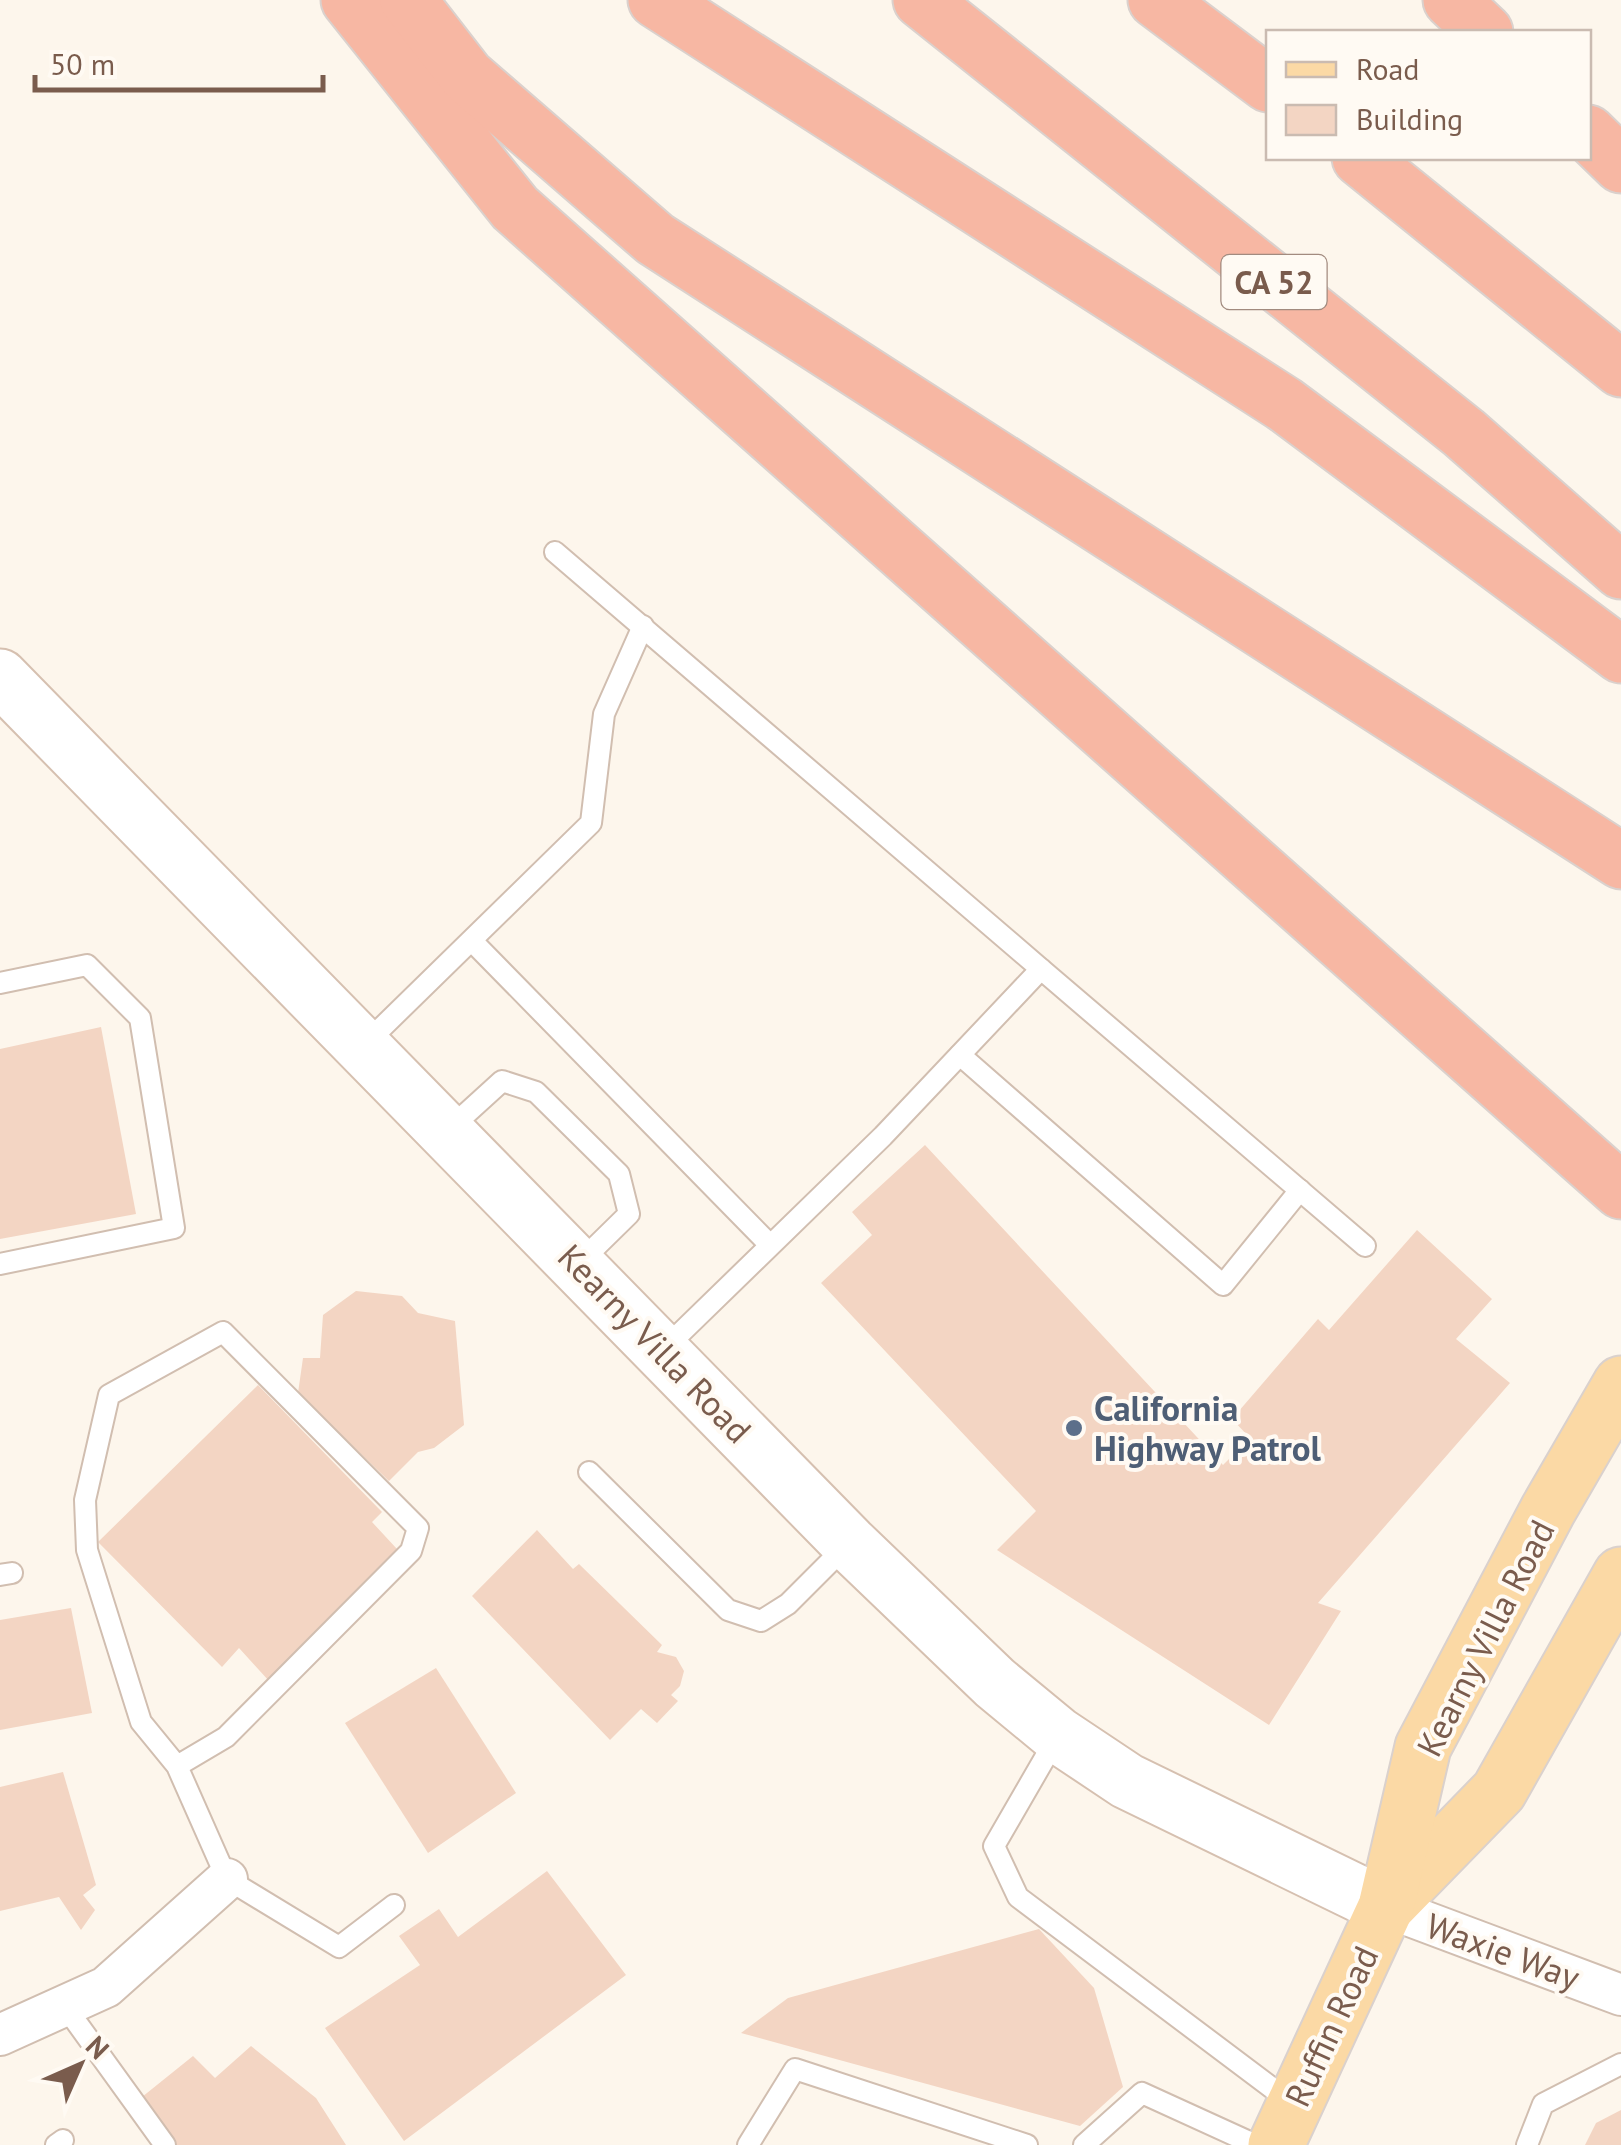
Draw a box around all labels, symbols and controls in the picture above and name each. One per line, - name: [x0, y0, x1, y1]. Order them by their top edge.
- scale bar: [35, 30, 322, 92]
- legend: [1266, 30, 1591, 160]
- text: 50 m: [50, 44, 115, 83]
- text: Road: [1356, 49, 1420, 88]
- text: Building: [1356, 99, 1463, 138]
- road number: CA 52: [1222, 255, 1326, 309]
- street label: Kearny Villa Road: [548, 1234, 762, 1452]
- place label: California Highway Patrol: [1094, 1385, 1322, 1471]
- marker: California Highway Patrol: [1063, 1417, 1085, 1439]
- street label: Kearny Villa Road: [1406, 1512, 1564, 1764]
- street label: Waxie Way: [1420, 1902, 1586, 2000]
- street label: Ruffin Road: [1274, 1938, 1388, 2114]
- north arrow: [30, 2015, 130, 2115]
- text: N: [78, 2027, 118, 2067]

